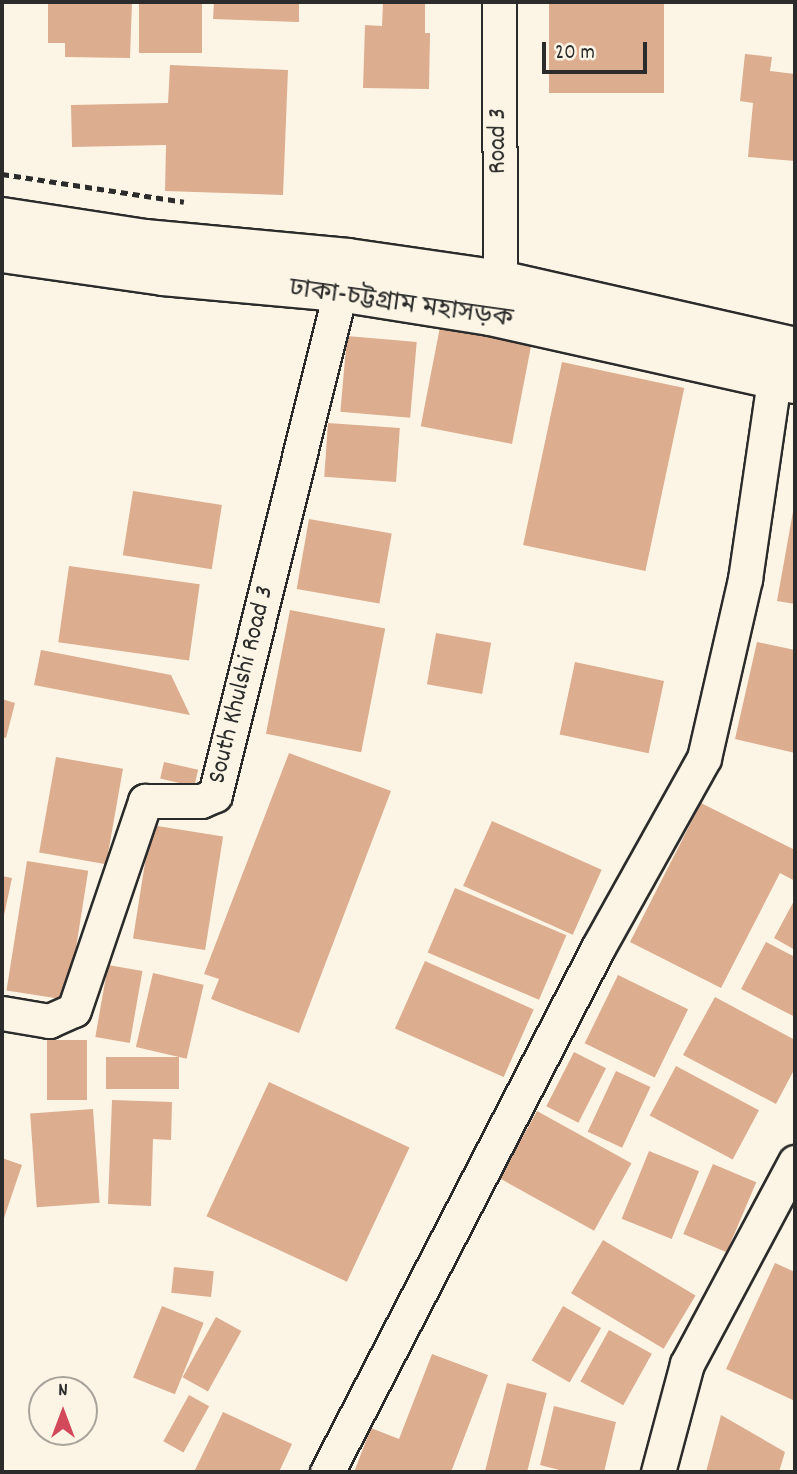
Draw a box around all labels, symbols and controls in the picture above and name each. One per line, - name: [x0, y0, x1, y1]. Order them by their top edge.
- scale bar: [545, 28, 650, 72]
- text: 20 m: [555, 39, 595, 69]
- street label: Road 3: [483, 108, 515, 174]
- street label: ঢাকা-চট্টগ্রাম মহাসড়ক: [287, 274, 515, 336]
- street label: South Khulshi Road 3: [202, 583, 282, 787]
- north arrow: [28, 1376, 98, 1446]
- text: N: [58, 1378, 68, 1405]

